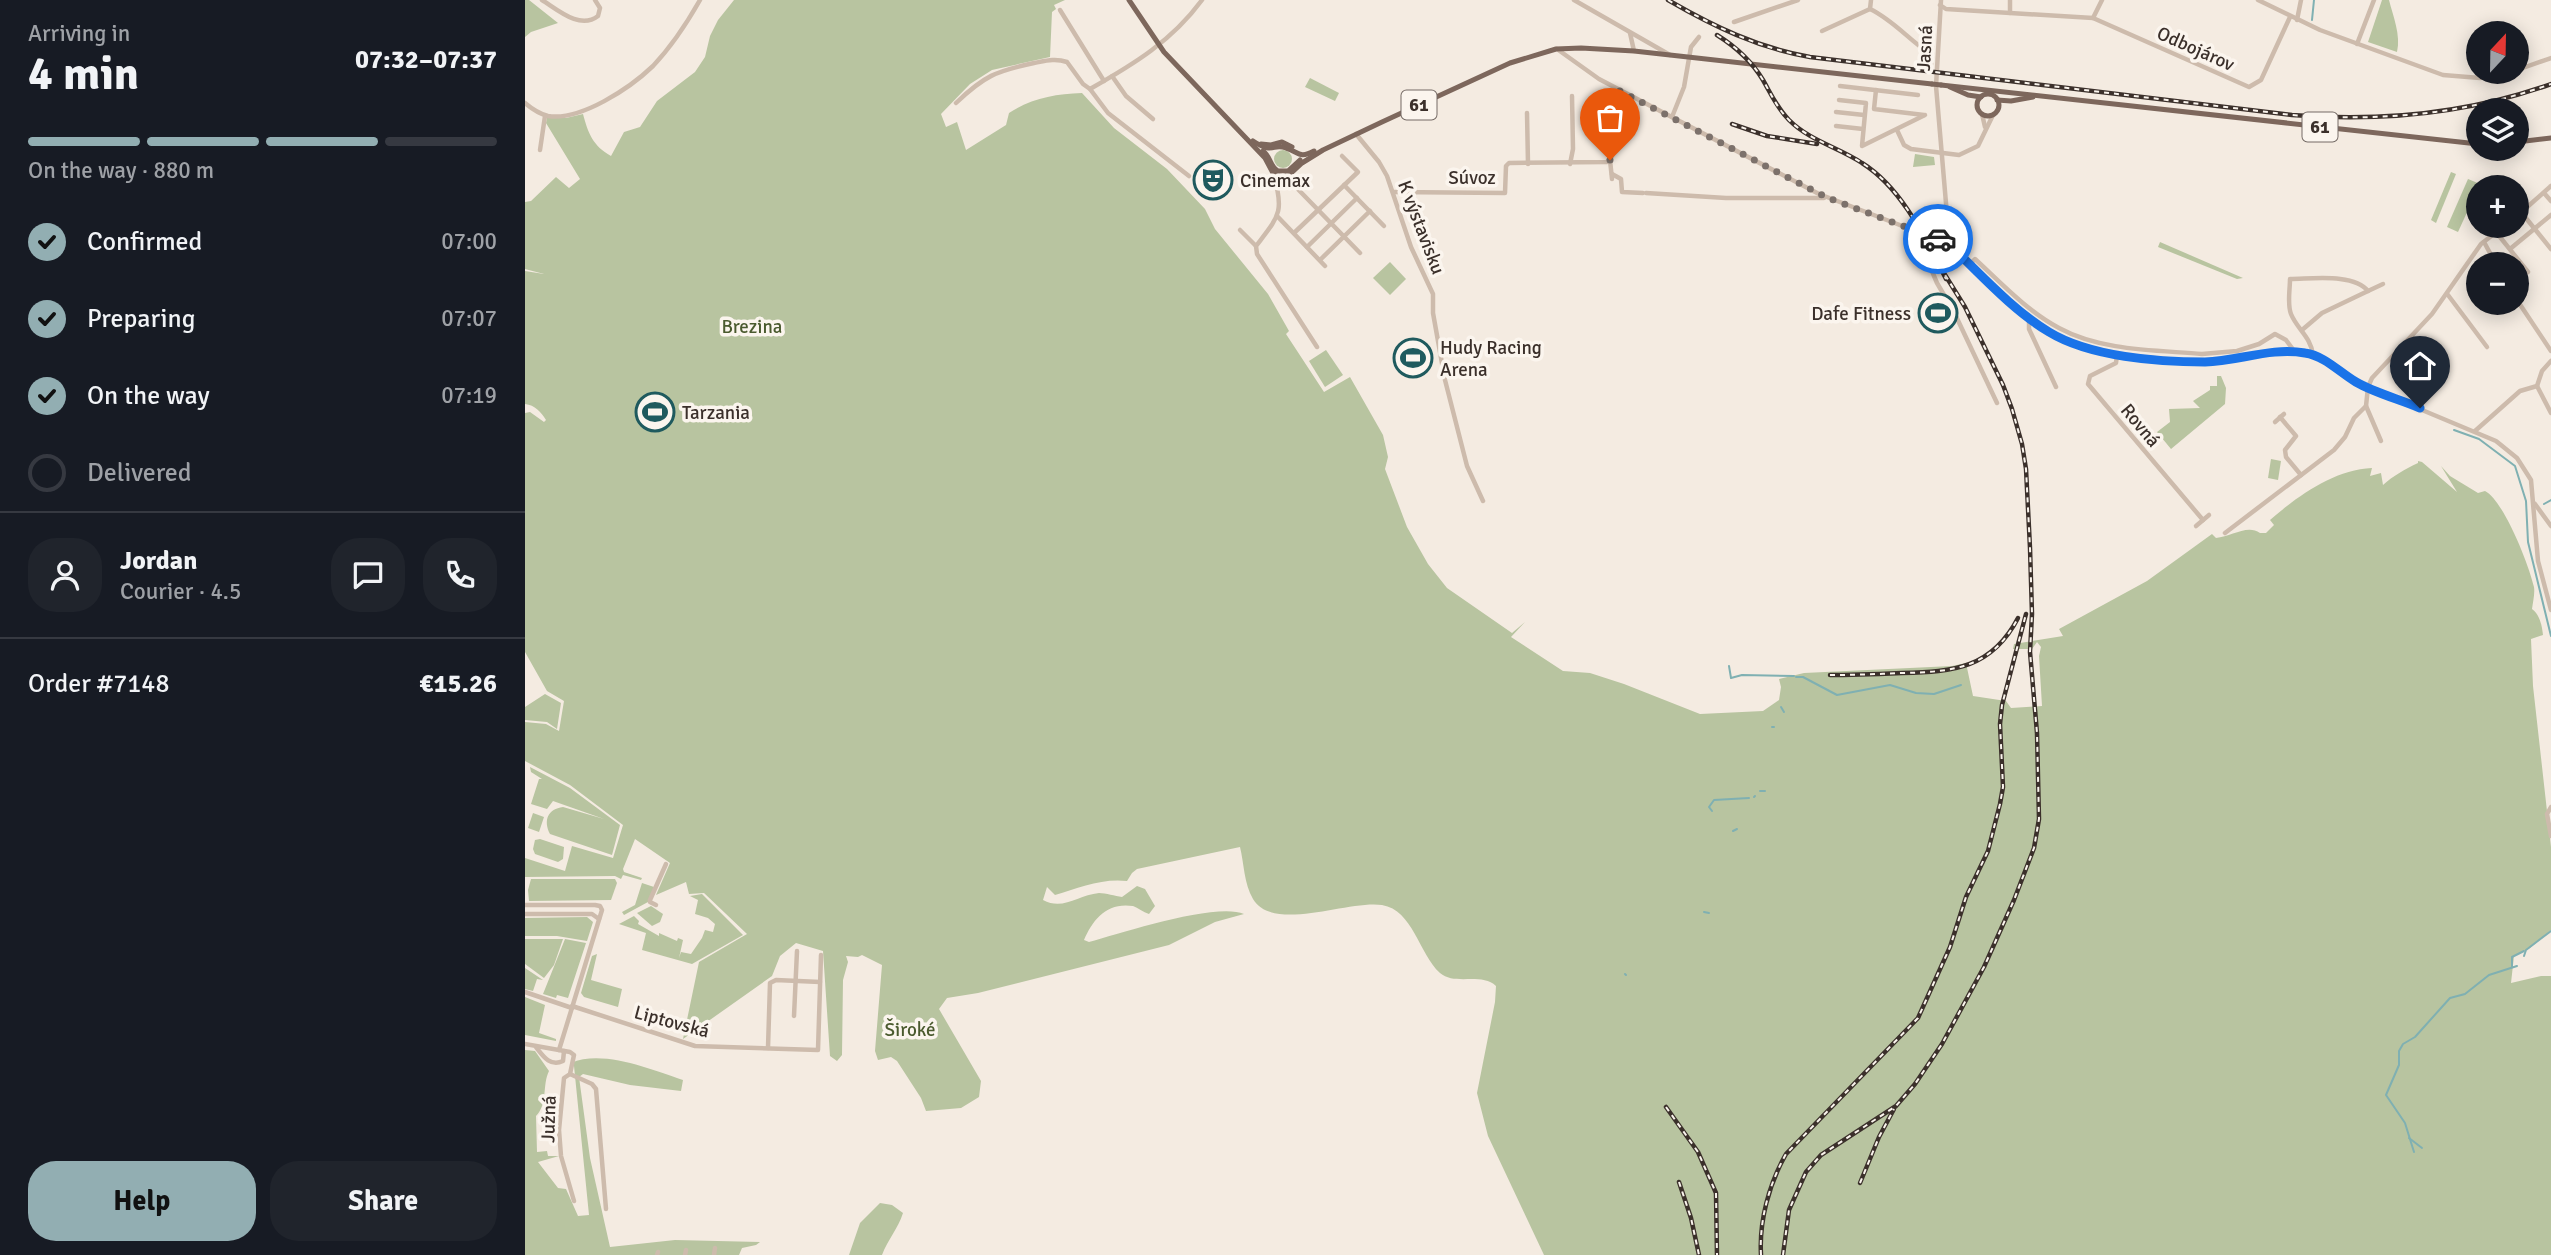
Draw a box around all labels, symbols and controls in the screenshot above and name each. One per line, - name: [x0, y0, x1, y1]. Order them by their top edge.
- text: Arriving in: [28, 19, 130, 48]
- street label: Odbojárov: [2153, 21, 2238, 77]
- north arrow: [2466, 21, 2529, 84]
- map controls: [2466, 21, 2529, 315]
- street label: Jasná: [1912, 24, 1938, 72]
- text: 07:32–07:37: [355, 44, 497, 76]
- text: 4 min: [28, 46, 139, 102]
- pin: [1580, 88, 1640, 160]
- road number: 61: [1401, 90, 1437, 120]
- button: layers: [2466, 98, 2529, 161]
- icon: bag: [1591, 99, 1629, 137]
- road number: 61: [2303, 112, 2337, 142]
- text: On the way · 880 m: [28, 156, 214, 185]
- theatre icon: Cinemax: [1192, 159, 1234, 201]
- street label: Súvoz: [1448, 166, 1496, 190]
- place label: Cinemax: [1240, 169, 1310, 193]
- button: +: [2466, 175, 2529, 238]
- street label: K výstavisku: [1392, 177, 1450, 278]
- courier: [1903, 204, 1973, 274]
- icon: car: [1919, 220, 1957, 258]
- icon: check: [28, 223, 66, 261]
- text: Confirmed: [87, 226, 202, 258]
- text: 07:00: [441, 227, 497, 256]
- button: −: [2466, 252, 2529, 315]
- sports icon: Dafe Fitness: [1917, 292, 1959, 334]
- icon: check: [28, 300, 66, 338]
- place label: Dafe Fitness: [1811, 302, 1911, 326]
- text: Preparing: [87, 303, 195, 335]
- text: 07:07: [441, 304, 497, 333]
- park label: Brezina: [722, 315, 783, 339]
- place label: Hudy Racing Arena: [1440, 336, 1542, 382]
- pin: [2390, 336, 2450, 408]
- sports icon: Hudy Racing Arena: [1392, 337, 1434, 379]
- icon: home: [2401, 347, 2439, 385]
- icon: check: [28, 377, 66, 415]
- text: On the way: [87, 380, 210, 412]
- text: 07:19: [441, 381, 497, 410]
- sports icon: Tarzania: [634, 391, 676, 433]
- street label: Rovná: [2115, 399, 2165, 452]
- place label: Tarzania: [682, 401, 750, 425]
- text: Delivered: [87, 457, 192, 489]
- button: person: [28, 538, 102, 612]
- button: chat: [331, 538, 405, 612]
- button: phone: [423, 538, 497, 612]
- text: Jordan: [120, 545, 197, 577]
- text: Courier · 4.5: [120, 577, 241, 606]
- text: Order #7148: [28, 668, 169, 700]
- text: €15.26: [419, 668, 497, 700]
- street label: Liptovská: [631, 1000, 712, 1044]
- park label: Široké: [885, 1017, 935, 1042]
- street label: Južná: [536, 1095, 562, 1143]
- button: Help: [28, 1161, 256, 1241]
- button: Share: [270, 1161, 497, 1241]

